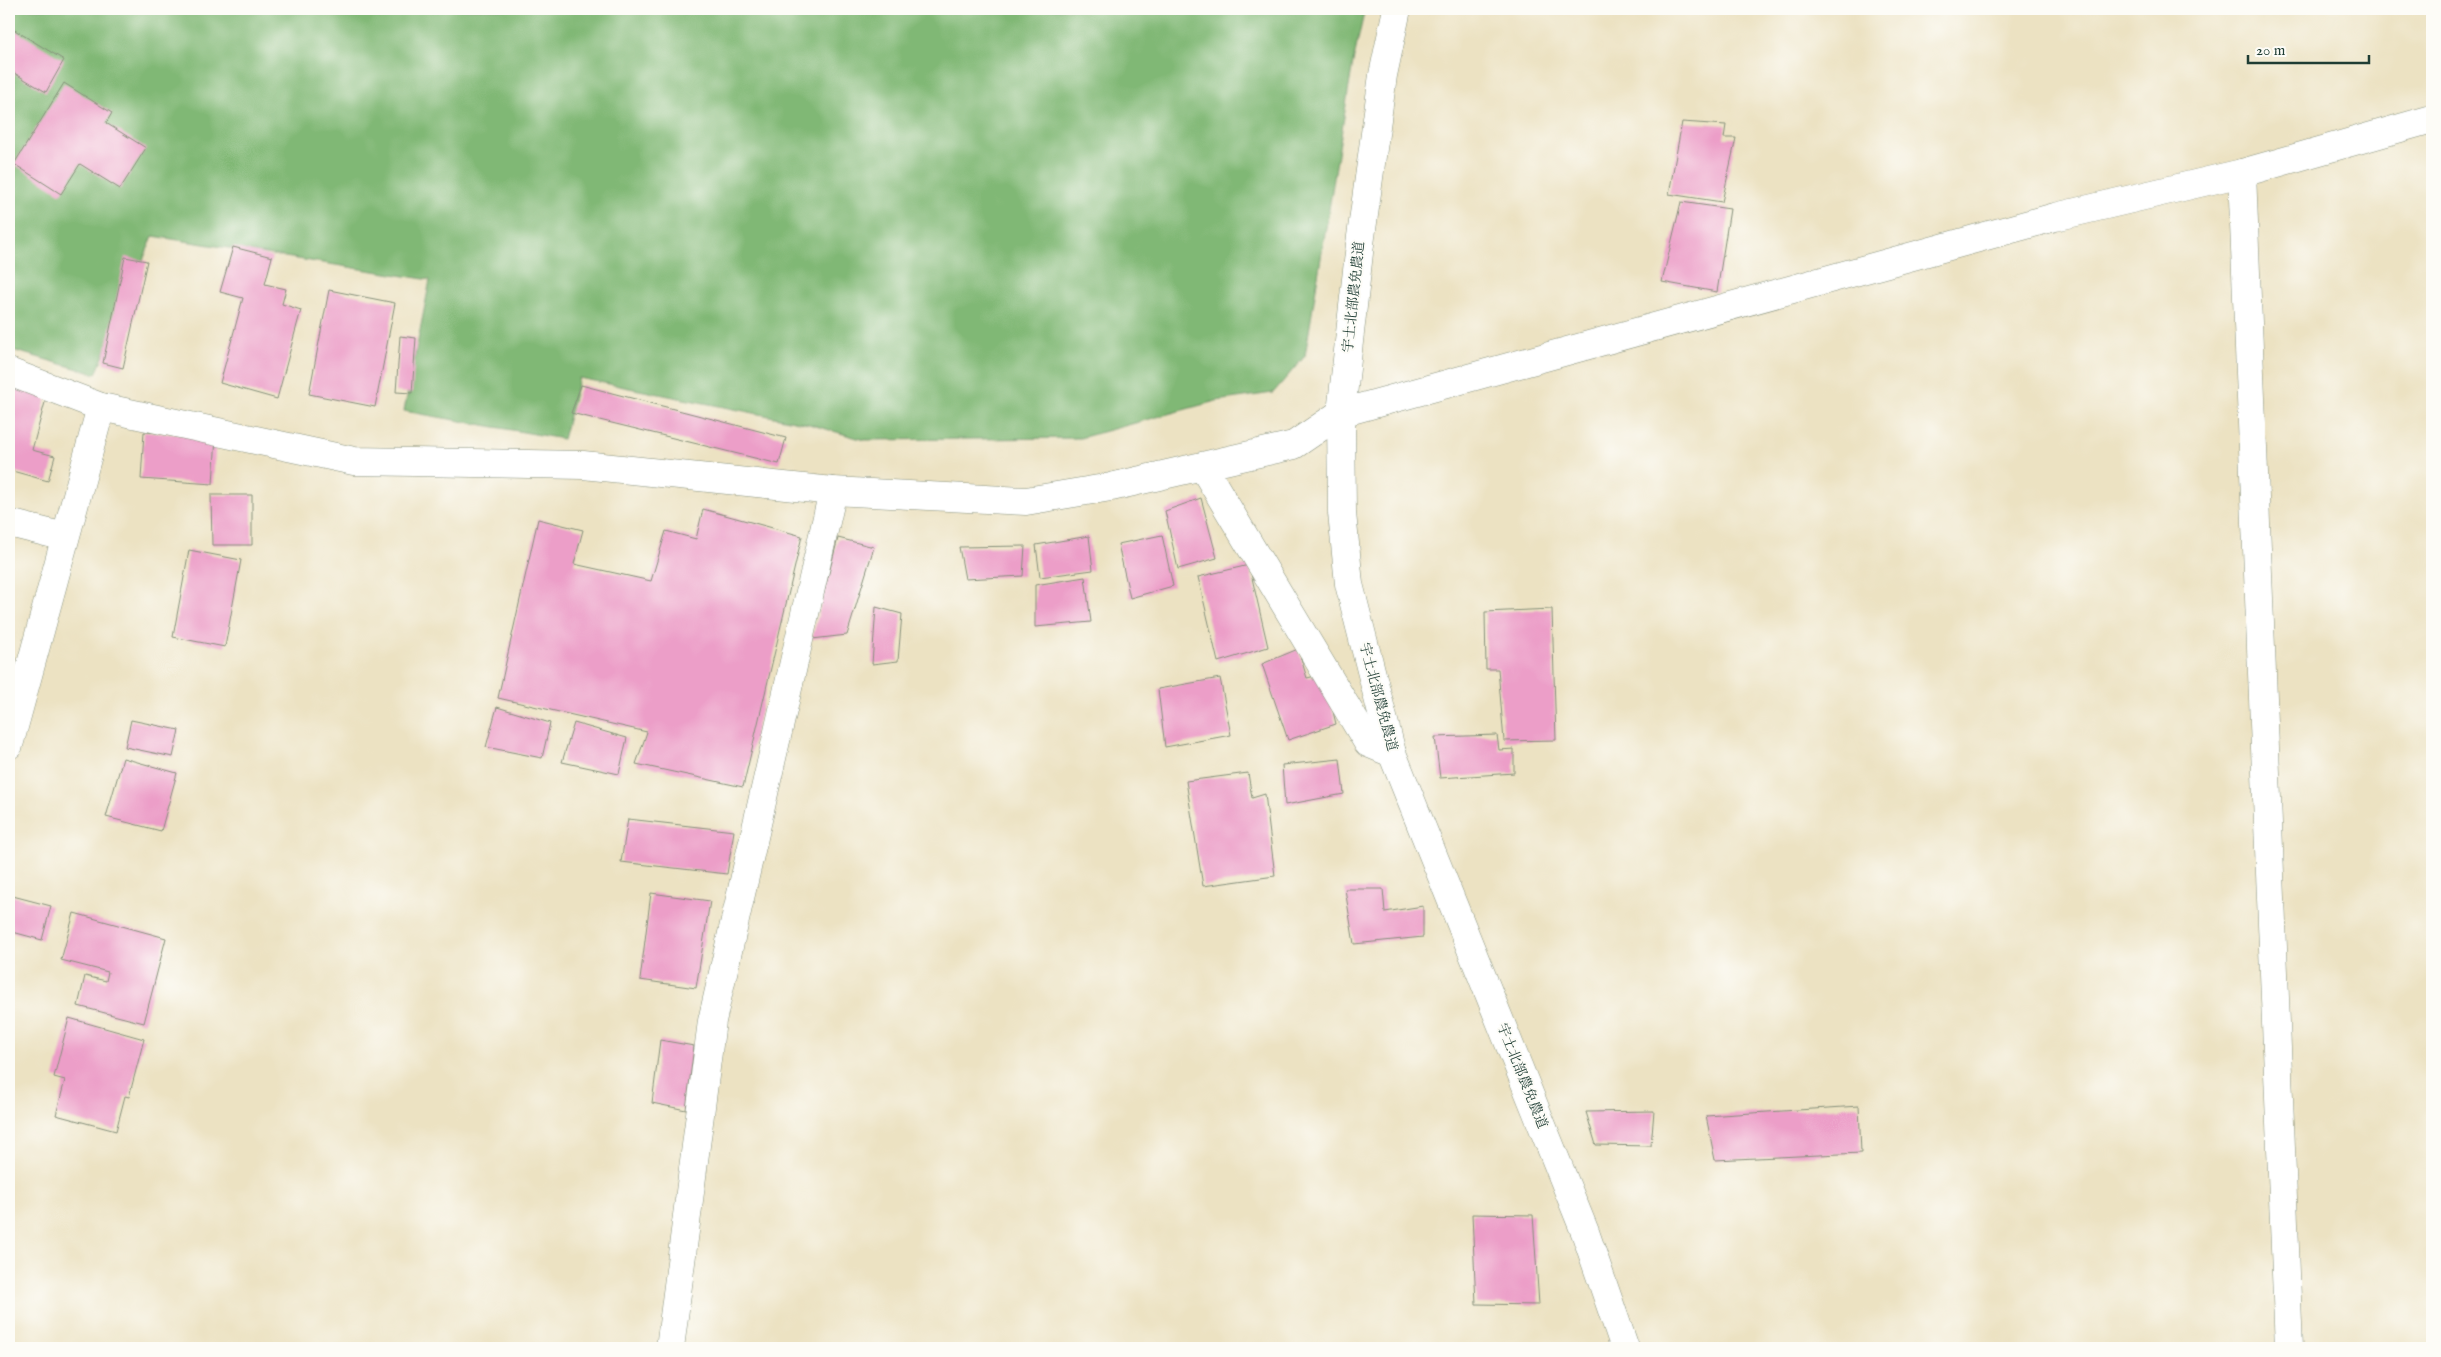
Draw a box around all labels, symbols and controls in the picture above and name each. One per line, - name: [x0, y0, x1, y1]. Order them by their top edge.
- scale bar: [2248, 32, 2370, 64]
- text: 20 m: [2256, 41, 2286, 60]
- street label: 宇土北部農免農道: [1339, 240, 1369, 354]
- street label: 宇土北部農免農道: [1355, 641, 1401, 753]
- street label: 宇土北部農免農道: [1493, 1021, 1551, 1131]

